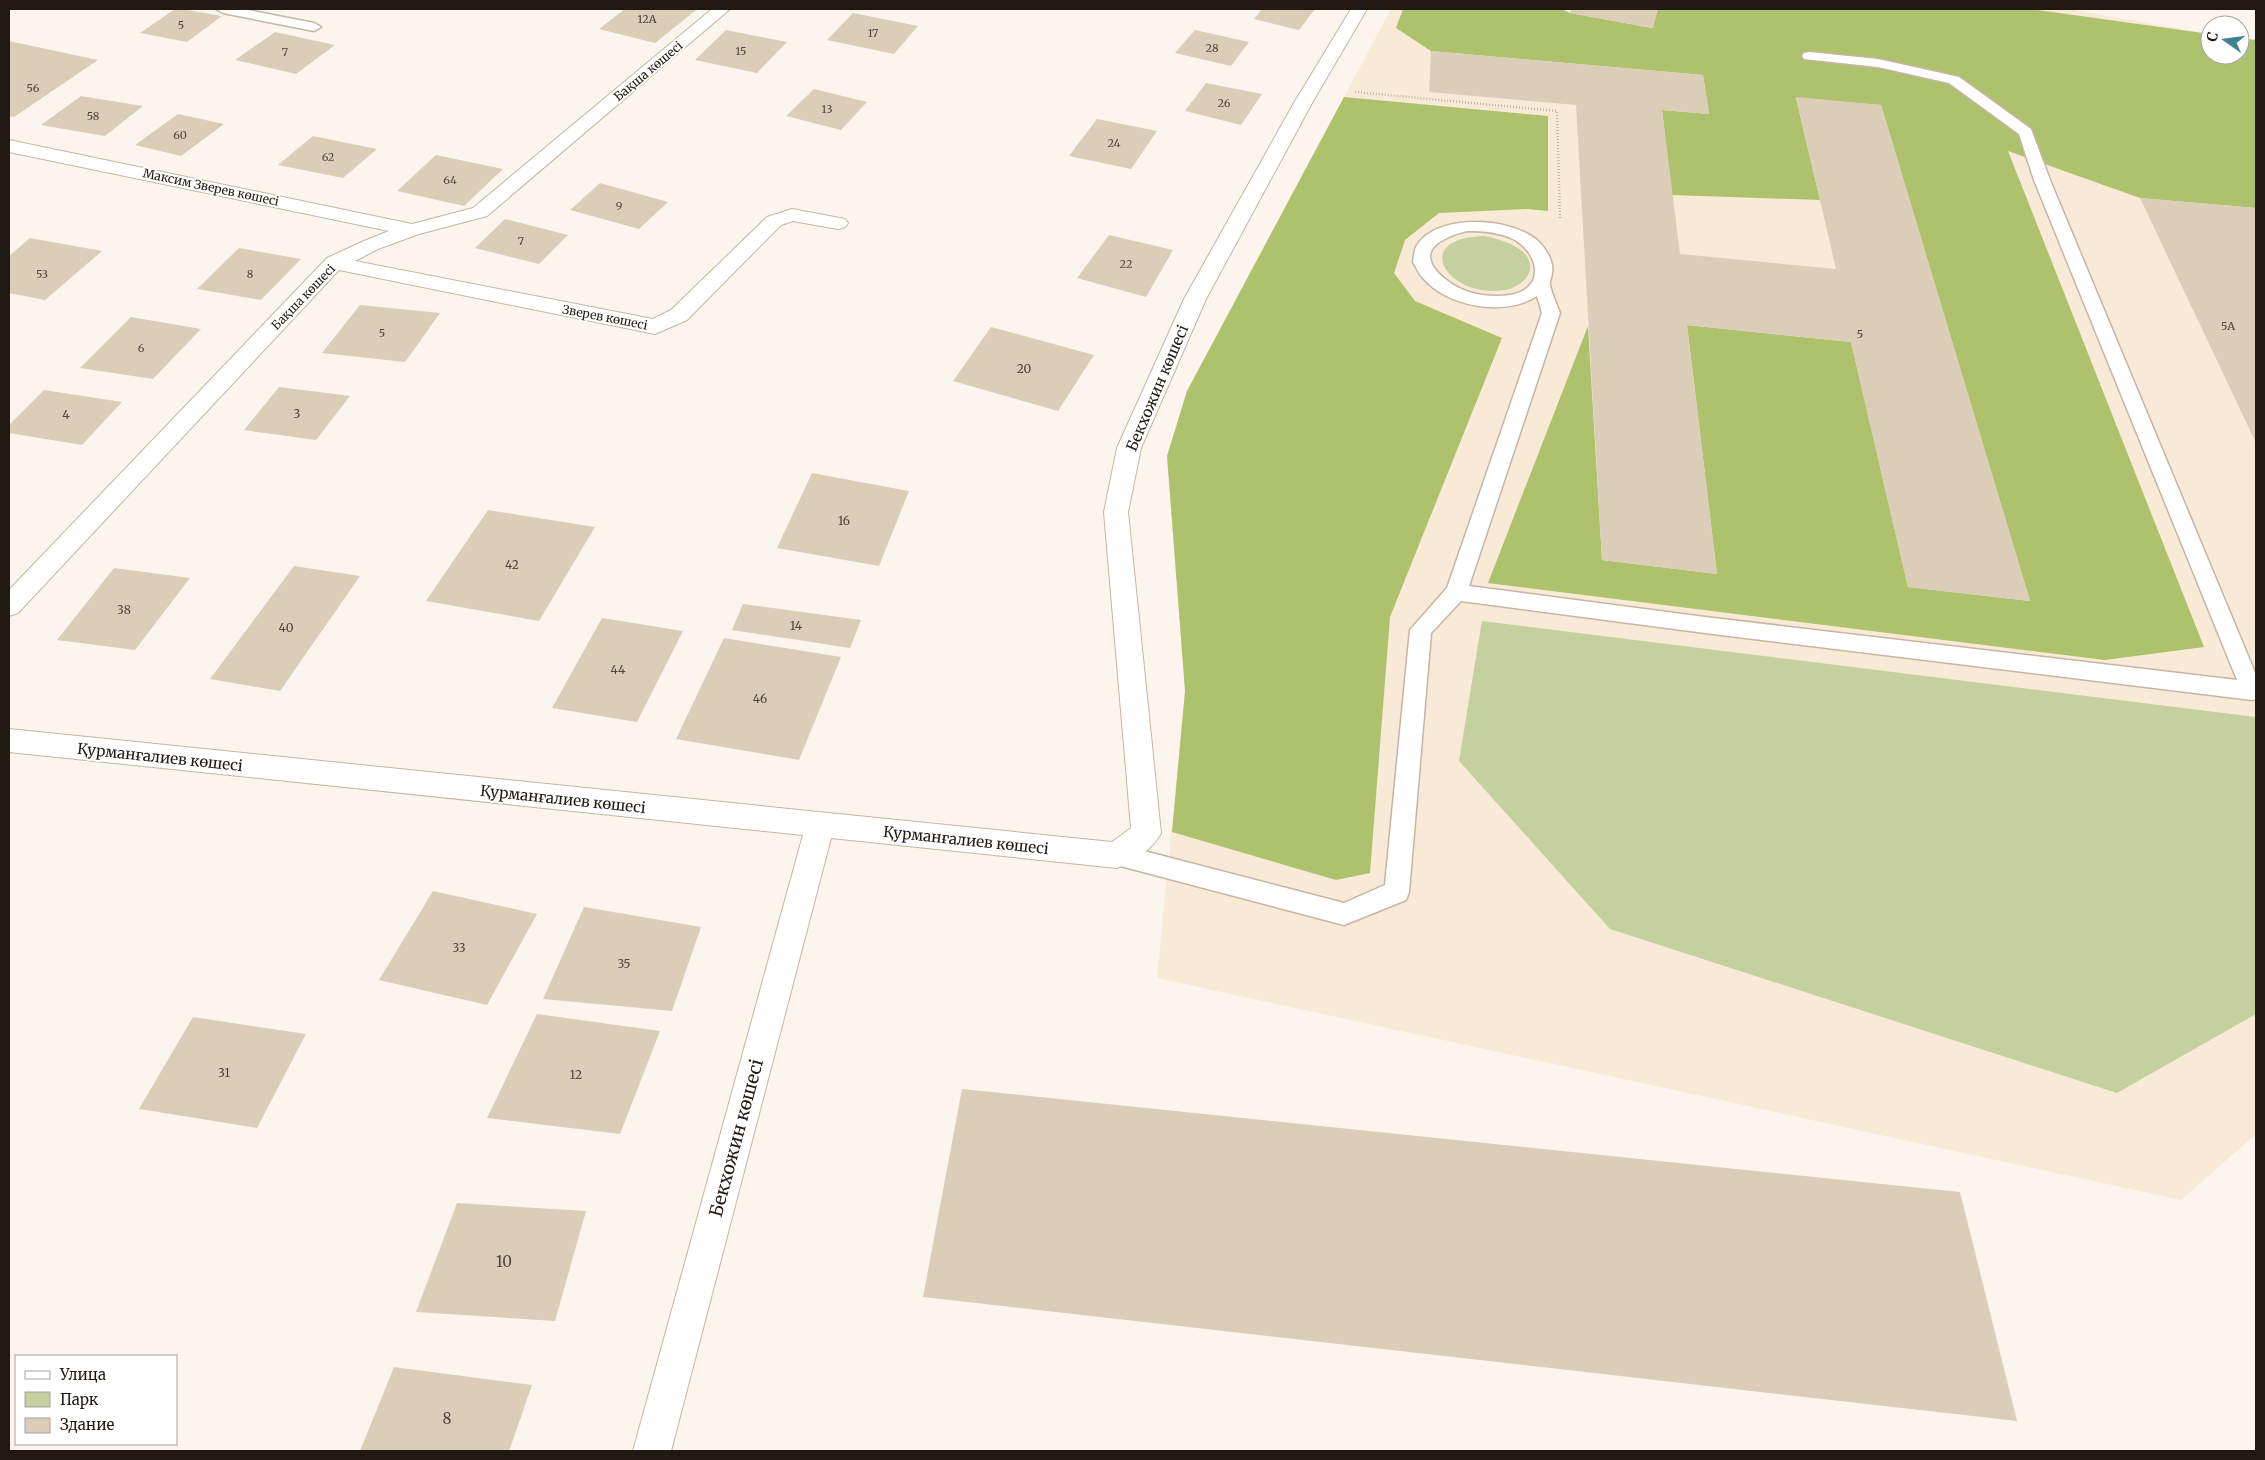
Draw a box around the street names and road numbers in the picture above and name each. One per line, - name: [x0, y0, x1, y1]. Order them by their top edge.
- street label: Бақша көшесі: [610, 38, 686, 104]
- street label: Максим Зверев көшесі: [142, 165, 280, 209]
- street label: Бақша көшесі: [268, 261, 338, 333]
- street label: Зверев көшесі: [561, 301, 649, 333]
- street label: Бекхожин көшесі: [1122, 322, 1192, 454]
- street label: Қурманғалиев көшесі: [76, 739, 244, 775]
- street label: Қурманғалиев көшесі: [479, 781, 647, 817]
- street label: Қурманғалиев көшесі: [882, 822, 1050, 858]
- street label: Бекхожин көшесі: [704, 1056, 768, 1220]

